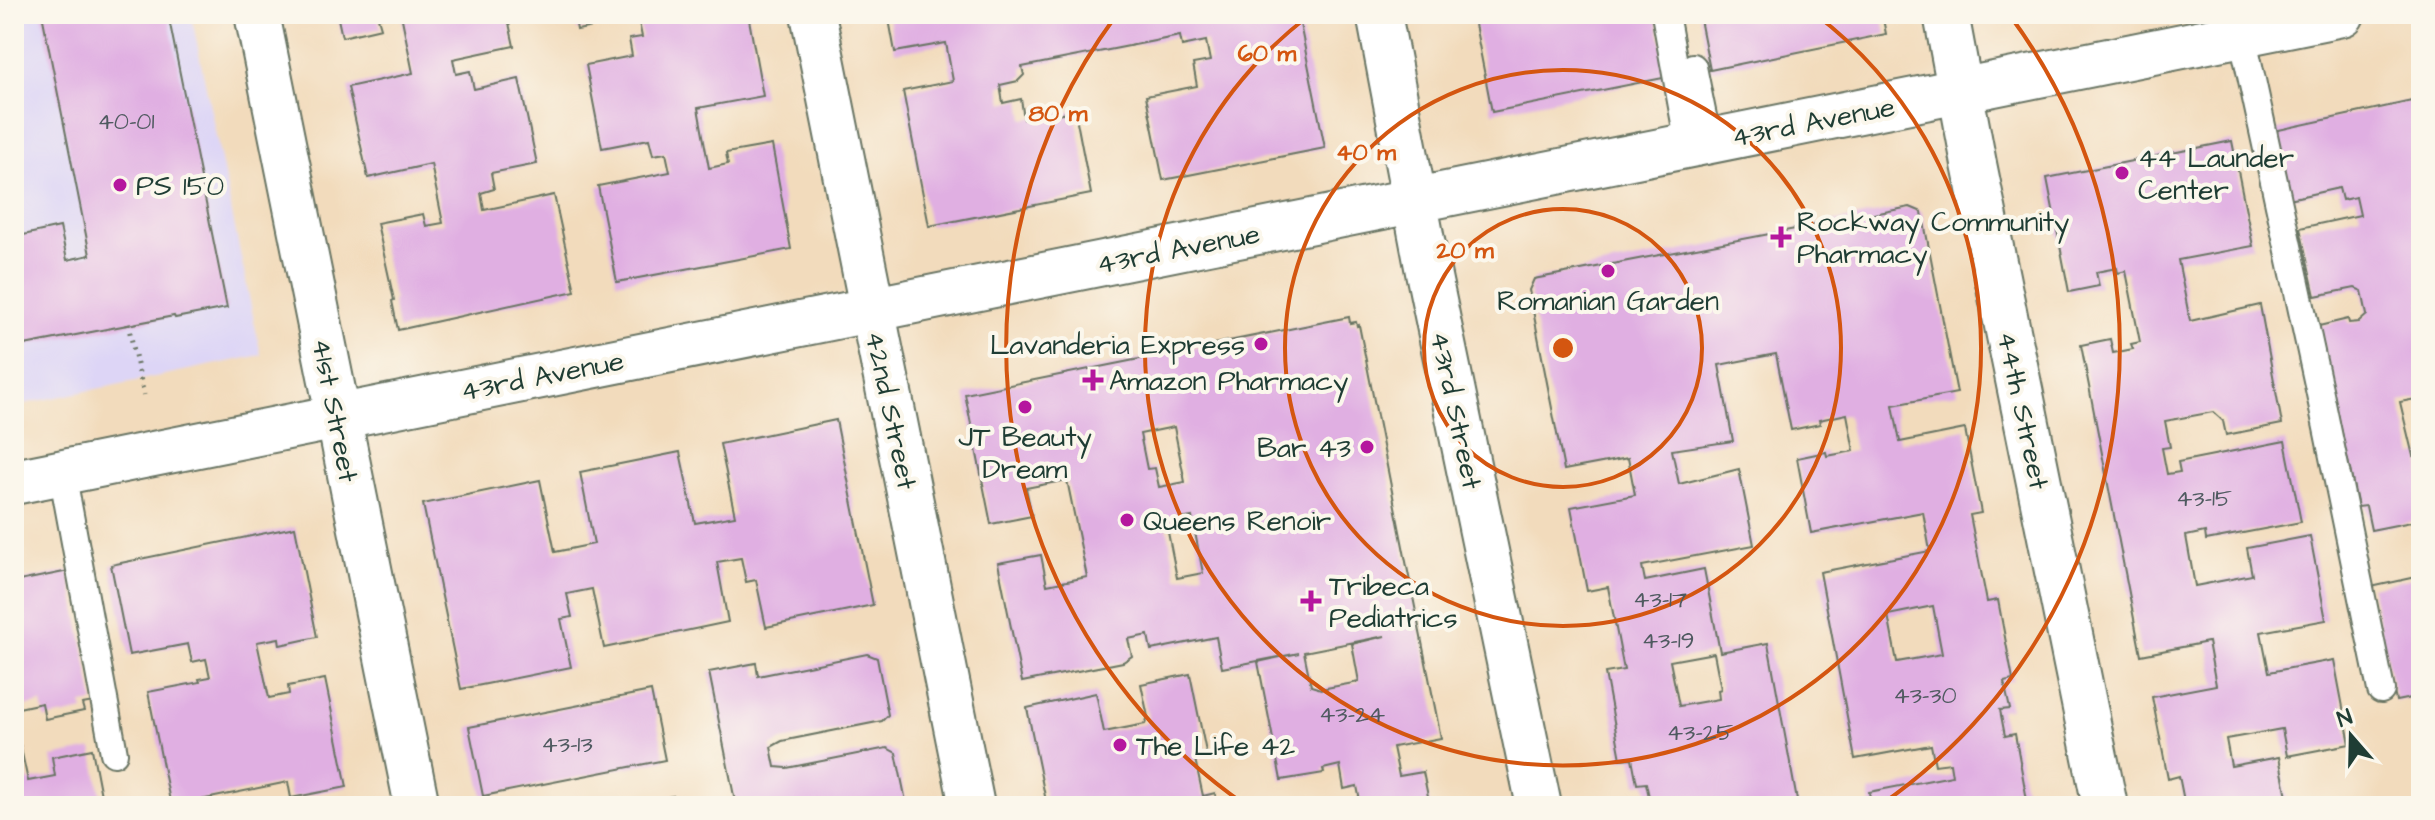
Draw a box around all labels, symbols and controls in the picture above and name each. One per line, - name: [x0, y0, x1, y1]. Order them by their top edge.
- text: 60 m: [1238, 37, 1297, 71]
- street label: 43rd Avenue: [1728, 88, 1898, 157]
- text: 80 m: [1029, 97, 1088, 131]
- house number: 40-01: [97, 105, 155, 139]
- text: 40 m: [1336, 136, 1396, 170]
- place label: 44 Launder Center: [2138, 139, 2294, 210]
- marker: 44 Launder Center: [2113, 164, 2131, 182]
- place label: PS 150: [136, 167, 224, 206]
- marker: PS 150: [111, 176, 129, 194]
- place label: Rockway Community Pharmacy: [1797, 203, 2069, 276]
- street label: 43rd Avenue: [1093, 215, 1263, 284]
- marker: Rockway Community Pharmacy: [1772, 228, 1790, 246]
- text: 20 m: [1435, 234, 1494, 268]
- marker: Romanian Garden: [1599, 262, 1617, 280]
- place label: Romanian Garden: [1497, 282, 1719, 321]
- place label: Lavanderia Express: [990, 326, 1245, 365]
- street label: 42nd Street: [855, 328, 926, 494]
- street label: 43rd Street: [1420, 328, 1491, 494]
- street label: 44th Street: [1987, 328, 2058, 494]
- centre of rings: [1549, 334, 1577, 362]
- street label: 41st Street: [301, 335, 368, 486]
- marker: Lavanderia Express: [1252, 335, 1270, 353]
- street label: 43rd Avenue: [457, 342, 627, 411]
- place label: Amazon Pharmacy: [1109, 362, 1348, 403]
- marker: Amazon Pharmacy: [1084, 371, 1102, 389]
- marker: JT Beauty Dream: [1016, 398, 1034, 416]
- place label: JT Beauty Dream: [958, 418, 1092, 489]
- place label: Bar 43: [1257, 429, 1351, 468]
- marker: Bar 43: [1358, 438, 1376, 456]
- house number: 43-15: [2176, 482, 2232, 516]
- place label: Queens Renoir: [1143, 502, 1331, 541]
- marker: Queens Renoir: [1118, 511, 1136, 529]
- place label: Tribeca Pediatrics: [1329, 567, 1458, 638]
- house number: 43-17: [1633, 583, 1687, 617]
- marker: Tribeca Pediatrics: [1300, 590, 1322, 612]
- house number: 43-19: [1642, 624, 1694, 658]
- house number: 43-30: [1893, 679, 1957, 713]
- north arrow: [2311, 696, 2391, 776]
- house number: 43-24: [1319, 698, 1385, 732]
- text: N: [2333, 702, 2357, 736]
- house number: 43-25: [1667, 716, 1733, 750]
- place label: The Life 42: [1136, 727, 1295, 766]
- house number: 43-13: [541, 728, 593, 762]
- marker: The Life 42: [1111, 736, 1129, 754]

